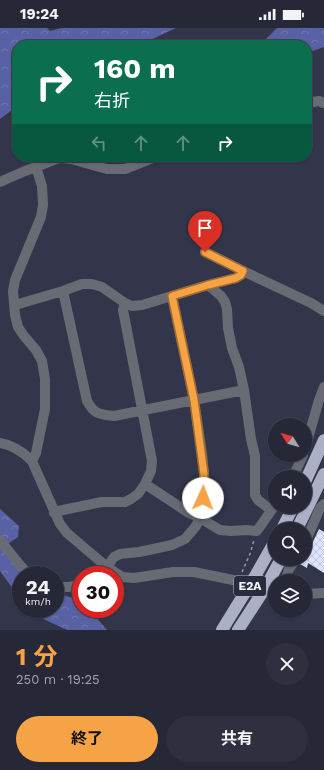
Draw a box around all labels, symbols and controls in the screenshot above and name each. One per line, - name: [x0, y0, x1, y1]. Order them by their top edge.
- text: 19:24: [20, 5, 59, 23]
- text: 160 m: [94, 52, 176, 85]
- icon: right: [28, 56, 80, 108]
- text: 右折: [94, 90, 130, 111]
- icon: left: [88, 132, 110, 154]
- icon: ahead: [130, 132, 152, 154]
- icon: ahead: [172, 132, 194, 154]
- icon: right: [214, 132, 236, 154]
- pin: [188, 211, 222, 252]
- icon: arrive: [194, 217, 216, 239]
- north arrow: [268, 418, 312, 462]
- map controls: [268, 418, 312, 618]
- button: sound: [268, 470, 312, 514]
- position arrow: [182, 477, 224, 519]
- button: search: [268, 522, 312, 566]
- speed limit sign: 30: [72, 566, 124, 618]
- button: layers: [268, 574, 312, 618]
- text: 24: [26, 575, 50, 599]
- road number: E2A: [234, 576, 266, 596]
- text: km/h: [25, 596, 51, 607]
- text: 1 分: [16, 643, 57, 671]
- button: close: [266, 643, 308, 685]
- text: 250 m · 19:25: [16, 672, 100, 687]
- button: 終了: [16, 716, 158, 762]
- button: 共有: [166, 716, 308, 762]

